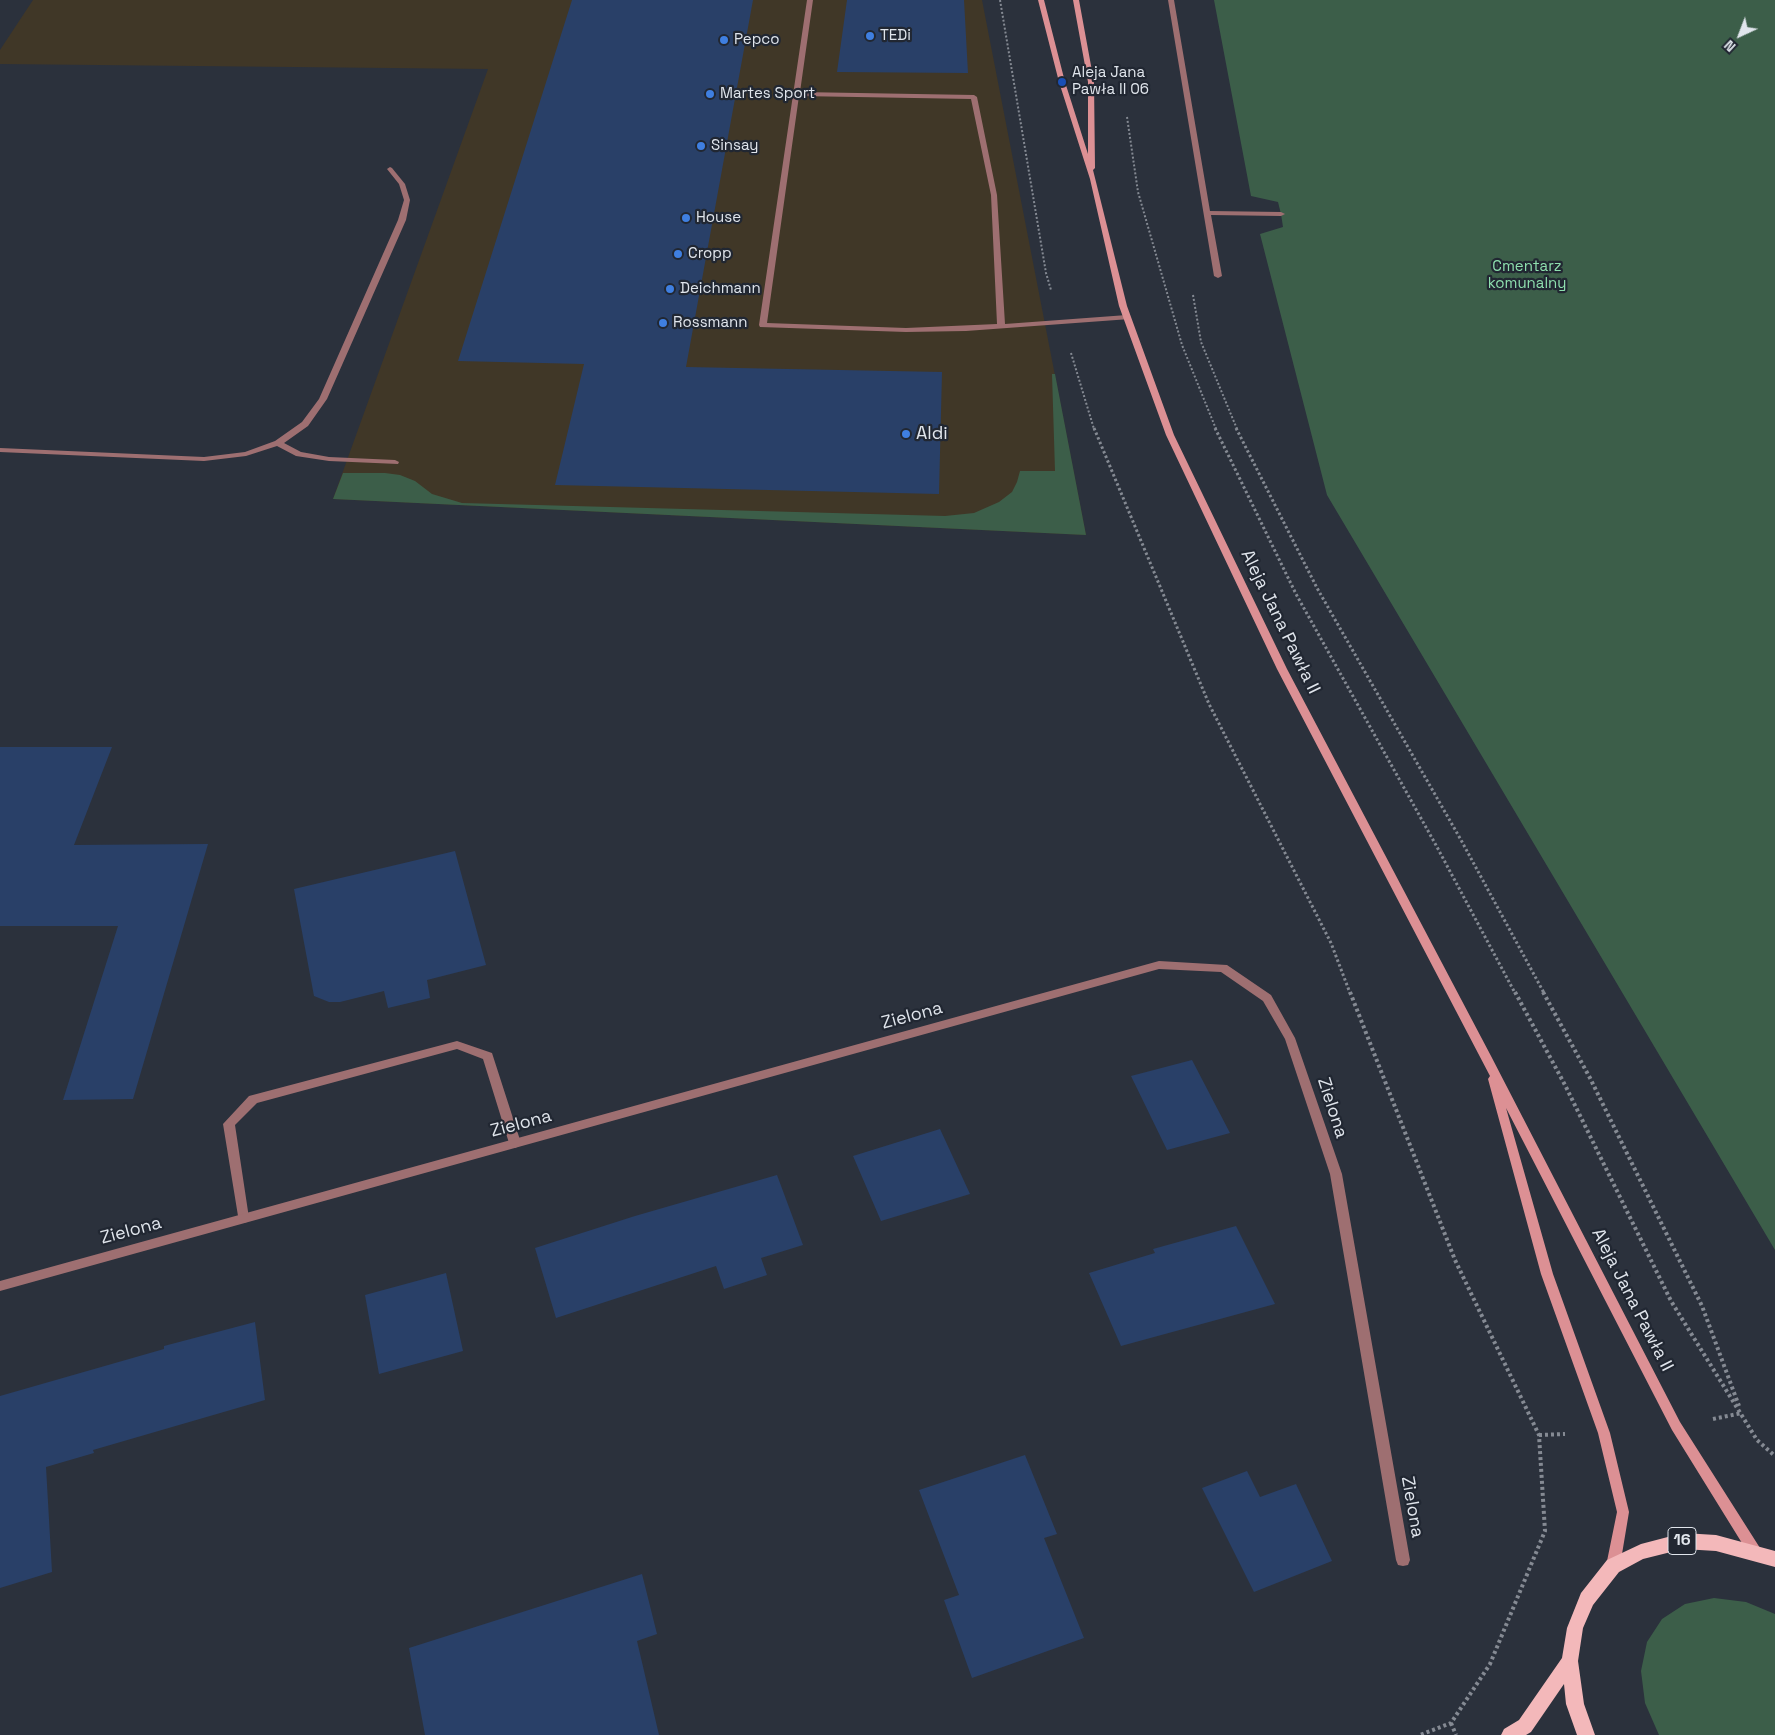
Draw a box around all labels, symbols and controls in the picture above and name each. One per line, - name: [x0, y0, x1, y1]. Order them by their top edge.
- north arrow: [1715, 10, 1765, 60]
- place label: TEDi: [880, 27, 911, 45]
- marker: TEDi: [864, 30, 876, 42]
- place label: Pepco: [734, 31, 780, 49]
- marker: Pepco: [718, 34, 730, 46]
- text: N: [1720, 36, 1739, 56]
- place label: Aleja Jana Pawła II 06: [1072, 64, 1149, 99]
- marker: Aleja Jana Pawła II 06: [1056, 76, 1068, 88]
- place label: Martes Sport: [720, 85, 815, 103]
- marker: Martes Sport: [704, 88, 716, 100]
- place label: Sinsay: [711, 137, 759, 155]
- marker: Sinsay: [695, 140, 707, 152]
- place label: House: [696, 209, 741, 227]
- marker: House: [680, 212, 692, 224]
- place label: Cropp: [688, 245, 732, 263]
- marker: Cropp: [672, 248, 684, 260]
- park label: Cmentarz komunalny: [1488, 258, 1566, 293]
- place label: Deichmann: [680, 280, 761, 298]
- marker: Deichmann: [664, 283, 676, 295]
- place label: Rossmann: [673, 314, 747, 332]
- marker: Rossmann: [657, 317, 669, 329]
- place label: Aldi: [916, 423, 948, 445]
- marker: Aldi: [900, 428, 912, 440]
- street label: Aleja Jana Pawła II: [1236, 546, 1324, 698]
- street label: Zielona: [879, 997, 945, 1035]
- street label: Zielona: [1312, 1075, 1352, 1141]
- street label: Zielona: [488, 1105, 554, 1143]
- street label: Zielona: [98, 1212, 164, 1250]
- street label: Aleja Jana Pawła II: [1587, 1225, 1677, 1375]
- street label: Zielona: [1396, 1474, 1428, 1540]
- road number: 16: [1668, 1528, 1696, 1554]

